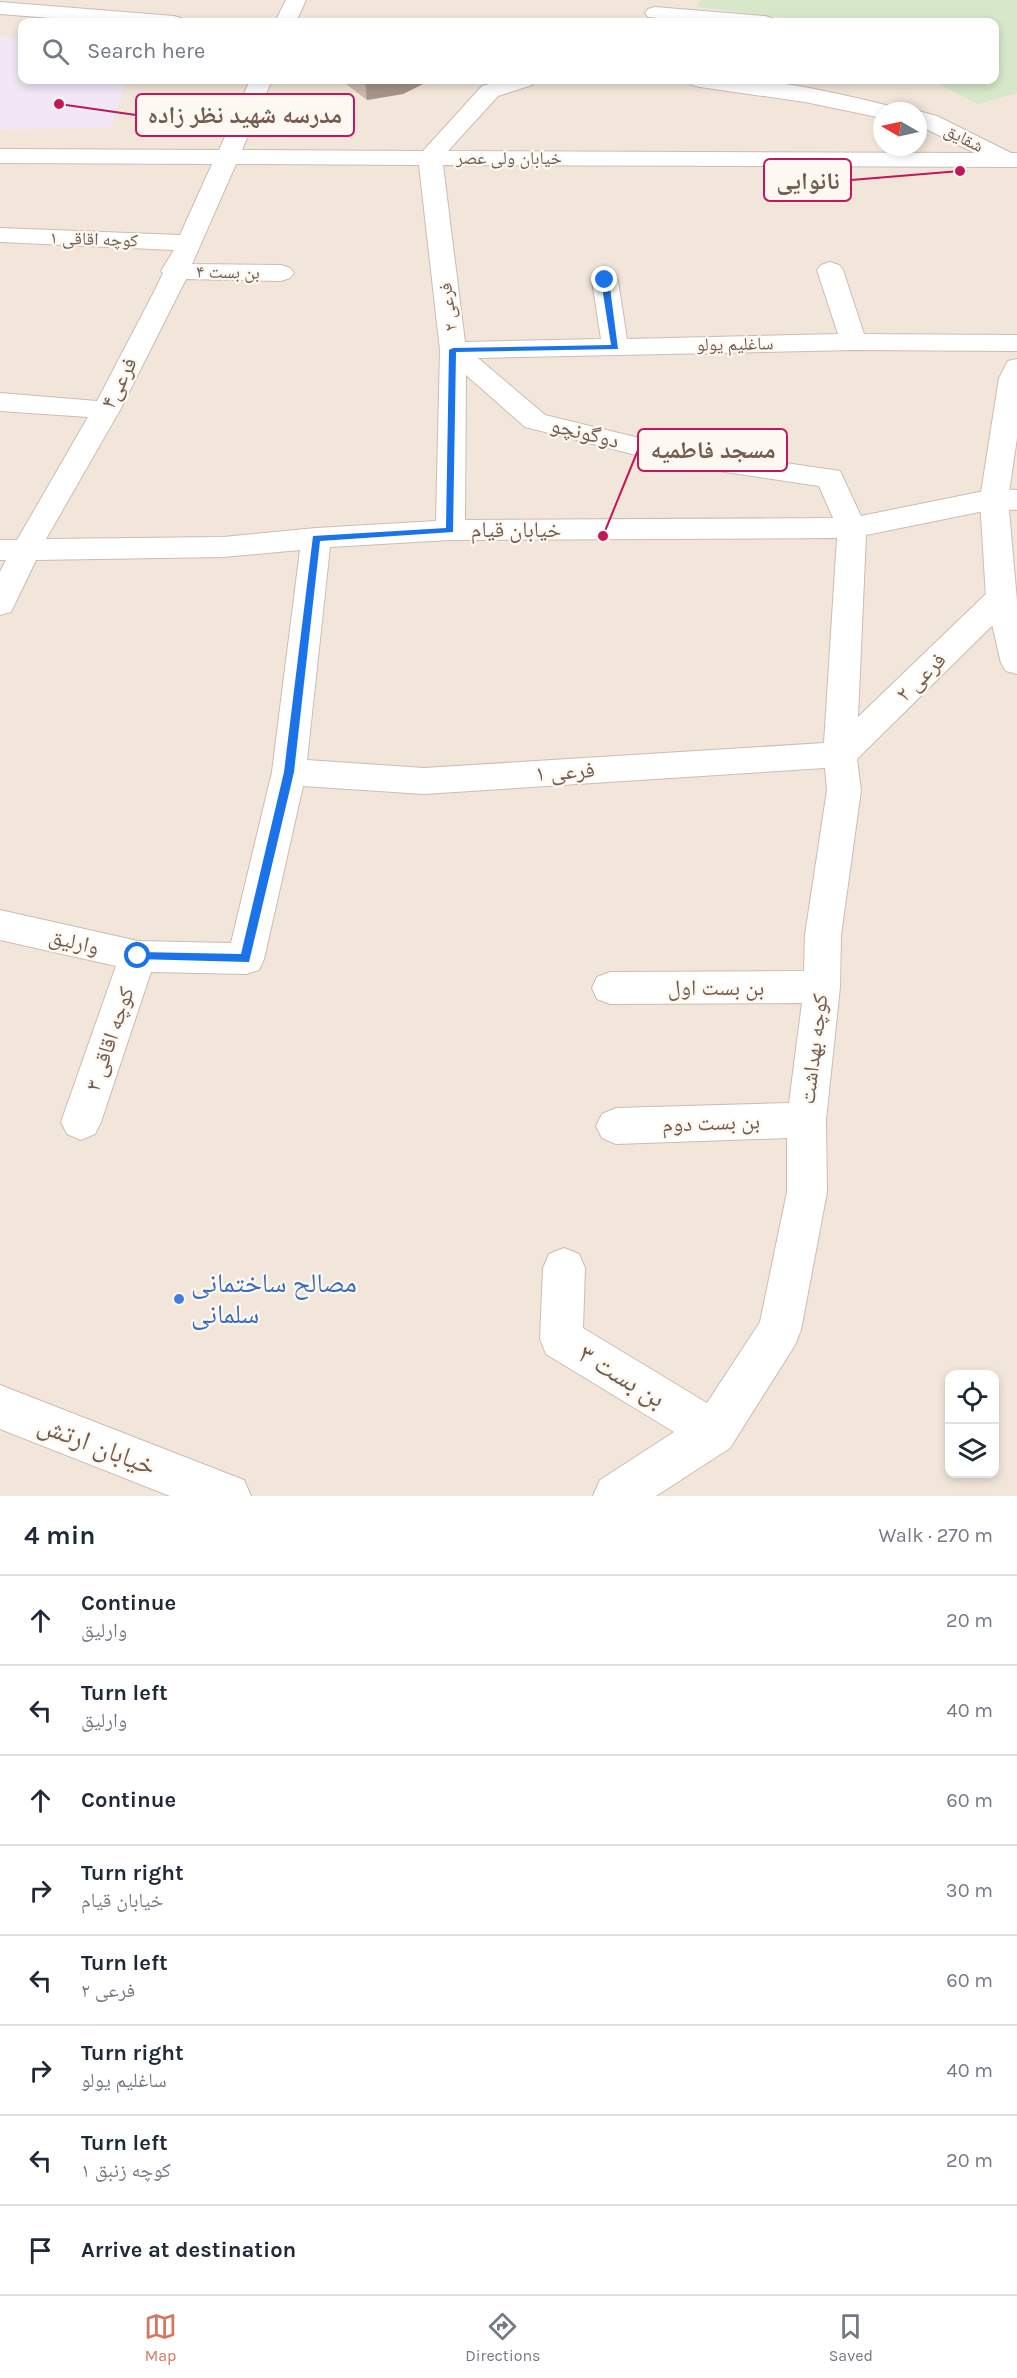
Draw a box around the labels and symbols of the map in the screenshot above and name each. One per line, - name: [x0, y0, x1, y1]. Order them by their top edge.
- callout: مدرسه شهید نظر زاده: [136, 94, 354, 136]
- text: مدرسه شهید نظر زاده: [148, 101, 342, 129]
- north arrow: [873, 102, 927, 156]
- street label: شقایق: [941, 119, 987, 157]
- street label: خیابان ولی عصر: [455, 147, 562, 169]
- callout: نانوایی: [764, 159, 851, 201]
- text: نانوایی: [776, 167, 840, 195]
- street label: کوچه اقاقی ۱: [49, 226, 139, 252]
- street label: بن بست ۴: [196, 260, 260, 284]
- route end: [591, 266, 617, 292]
- street label: فرعی ۲: [434, 282, 462, 332]
- street label: ساغلیم یولو: [696, 332, 774, 357]
- street label: فرعی۴: [95, 353, 143, 413]
- street label: دوگونچو: [548, 412, 622, 454]
- callout: مسجد فاطمیه: [638, 429, 787, 471]
- text: مسجد فاطمیه: [650, 436, 776, 464]
- street label: خیابان قیام: [471, 517, 561, 544]
- street label: فرعی ۲: [891, 647, 951, 707]
- street label: فرعی ۱: [534, 757, 596, 787]
- street label: وارلیق: [46, 924, 102, 960]
- route start: [124, 942, 150, 968]
- street label: بن بست اول: [668, 975, 764, 1001]
- street label: کوچه اقاقی ۳: [80, 984, 140, 1094]
- street label: کوچه بهداشت: [794, 992, 834, 1106]
- street label: بن بست دوم: [661, 1108, 761, 1139]
- place label: مصالح ساختمانی سلمانی: [191, 1267, 357, 1330]
- marker: مصالح ساختمانی سلمانی: [172, 1292, 186, 1306]
- street label: بن بست ۳: [573, 1338, 671, 1414]
- street label: خیابان ارتش: [33, 1408, 161, 1482]

